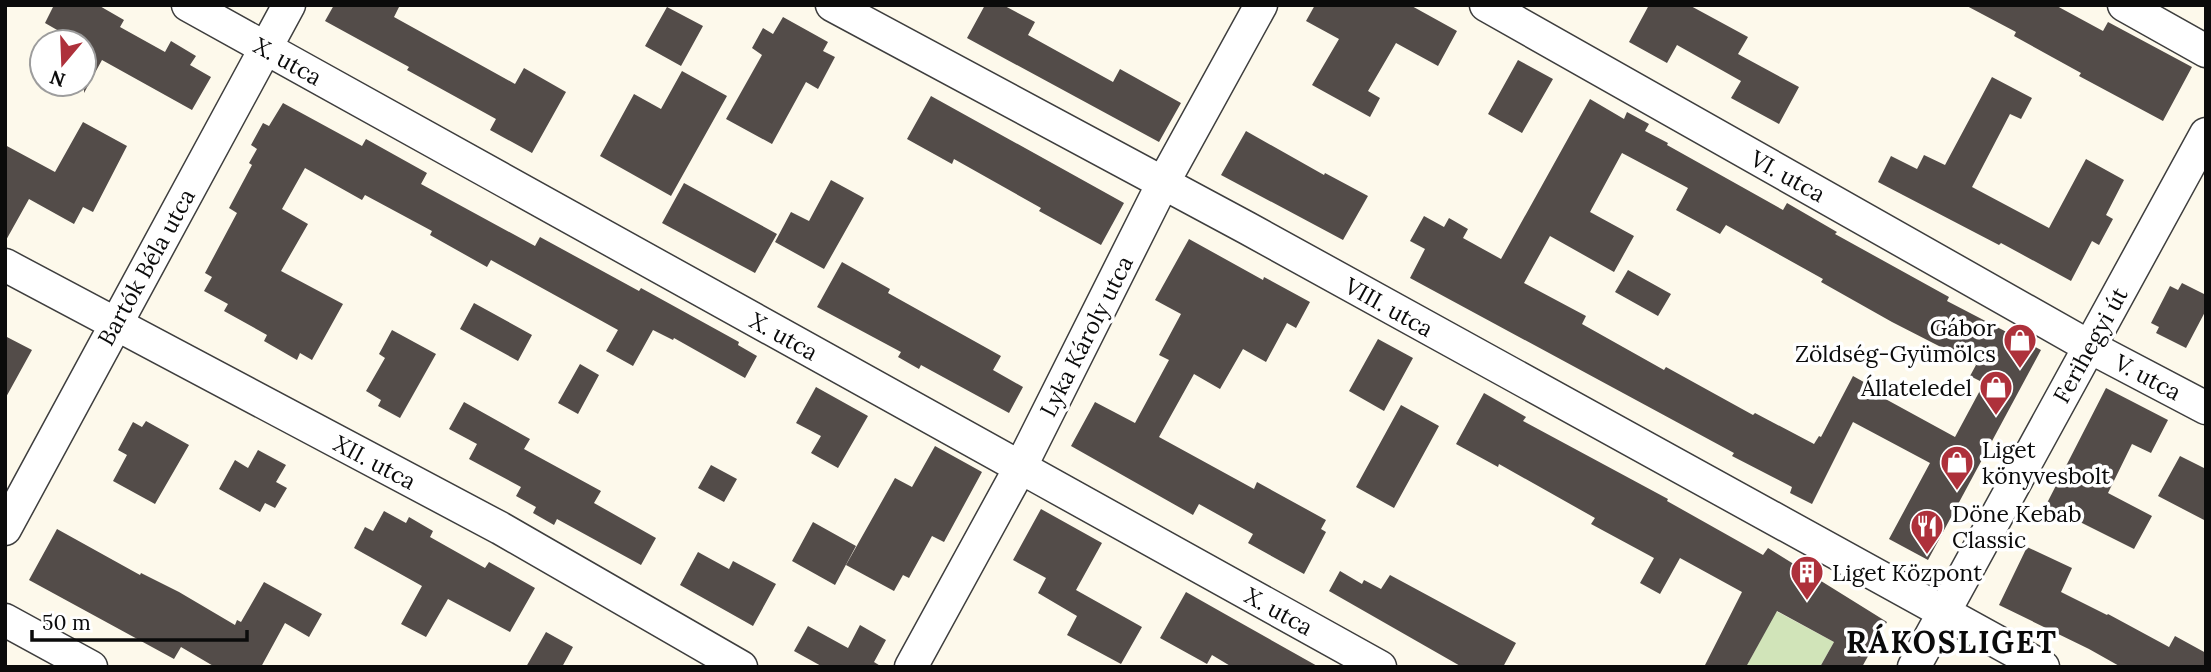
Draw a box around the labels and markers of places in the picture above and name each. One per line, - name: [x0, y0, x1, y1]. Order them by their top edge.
- place label: Gábor Zöldség-Gyümölcs: [1795, 313, 1996, 368]
- shop icon: Gábor Zöldség-Gyümölcs: [2001, 321, 2039, 370]
- shop icon: Állateledel: [1977, 368, 2015, 417]
- place label: Állateledel: [1860, 373, 1972, 402]
- place label: Liget könyvesbolt: [1982, 435, 2110, 490]
- shop icon: Liget könyvesbolt: [1938, 443, 1976, 492]
- place label: Döne Kebab Classic: [1952, 499, 2082, 554]
- restaurant icon: Döne Kebab Classic: [1908, 507, 1946, 556]
- building icon: Liget Központ: [1788, 553, 1826, 602]
- place label: Liget Központ: [1832, 558, 1982, 587]

